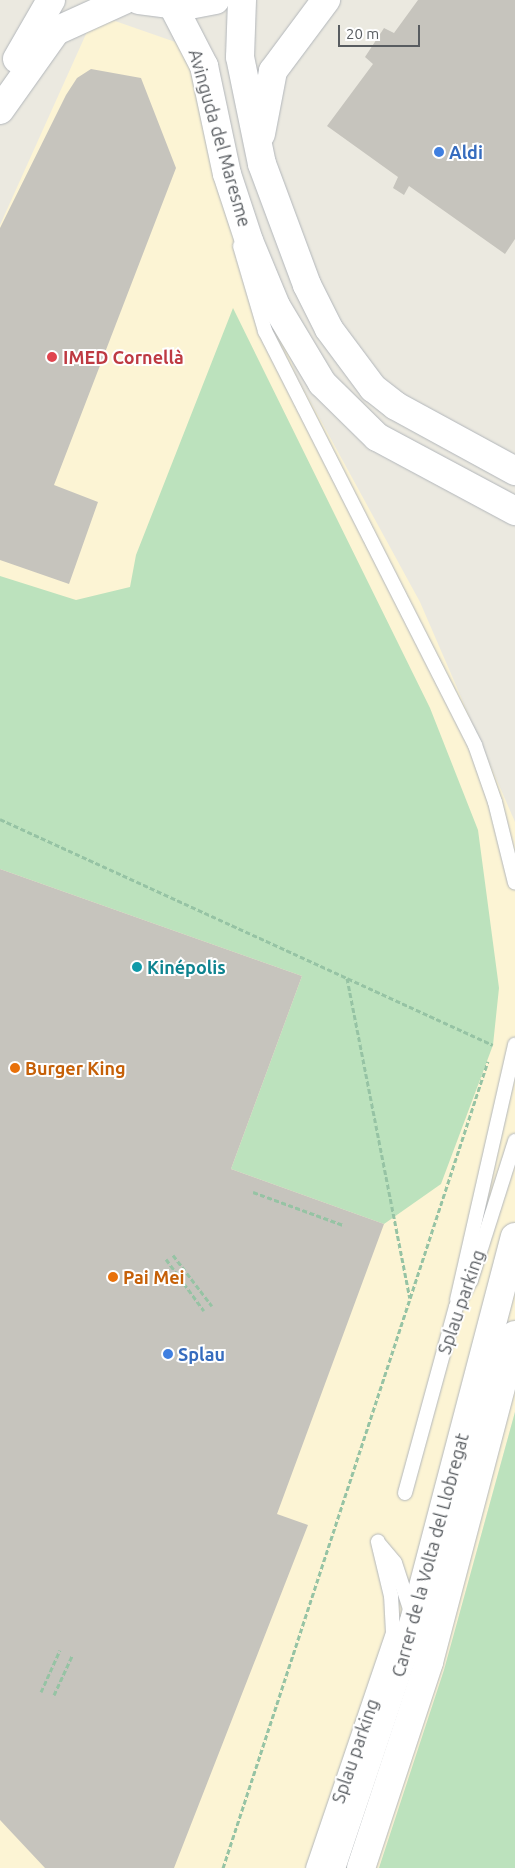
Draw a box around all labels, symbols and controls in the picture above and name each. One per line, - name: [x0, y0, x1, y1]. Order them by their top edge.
- scale bar: [340, 15, 422, 47]
- text: 20 m: [346, 25, 379, 42]
- street label: Avinguda del Maresme: [184, 47, 256, 229]
- place label: Aldi: [449, 141, 483, 163]
- marker: Aldi: [433, 146, 445, 158]
- place label: IMED Cornellà: [63, 346, 184, 368]
- marker: IMED Cornellà: [45, 350, 59, 364]
- place label: Kinépolis: [147, 956, 226, 978]
- marker: Kinépolis: [131, 961, 143, 973]
- place label: Burger King: [25, 1057, 126, 1079]
- marker: Burger King: [9, 1062, 21, 1074]
- street label: Splau parking: [433, 1247, 489, 1357]
- place label: Pai Mei: [123, 1266, 185, 1288]
- marker: Pai Mei: [107, 1271, 119, 1283]
- place label: Splau: [178, 1343, 225, 1365]
- marker: Splau: [162, 1348, 174, 1360]
- street label: Carrer de la Volta del Llobregat: [387, 1431, 473, 1679]
- street label: Splau parking: [327, 1696, 383, 1806]

